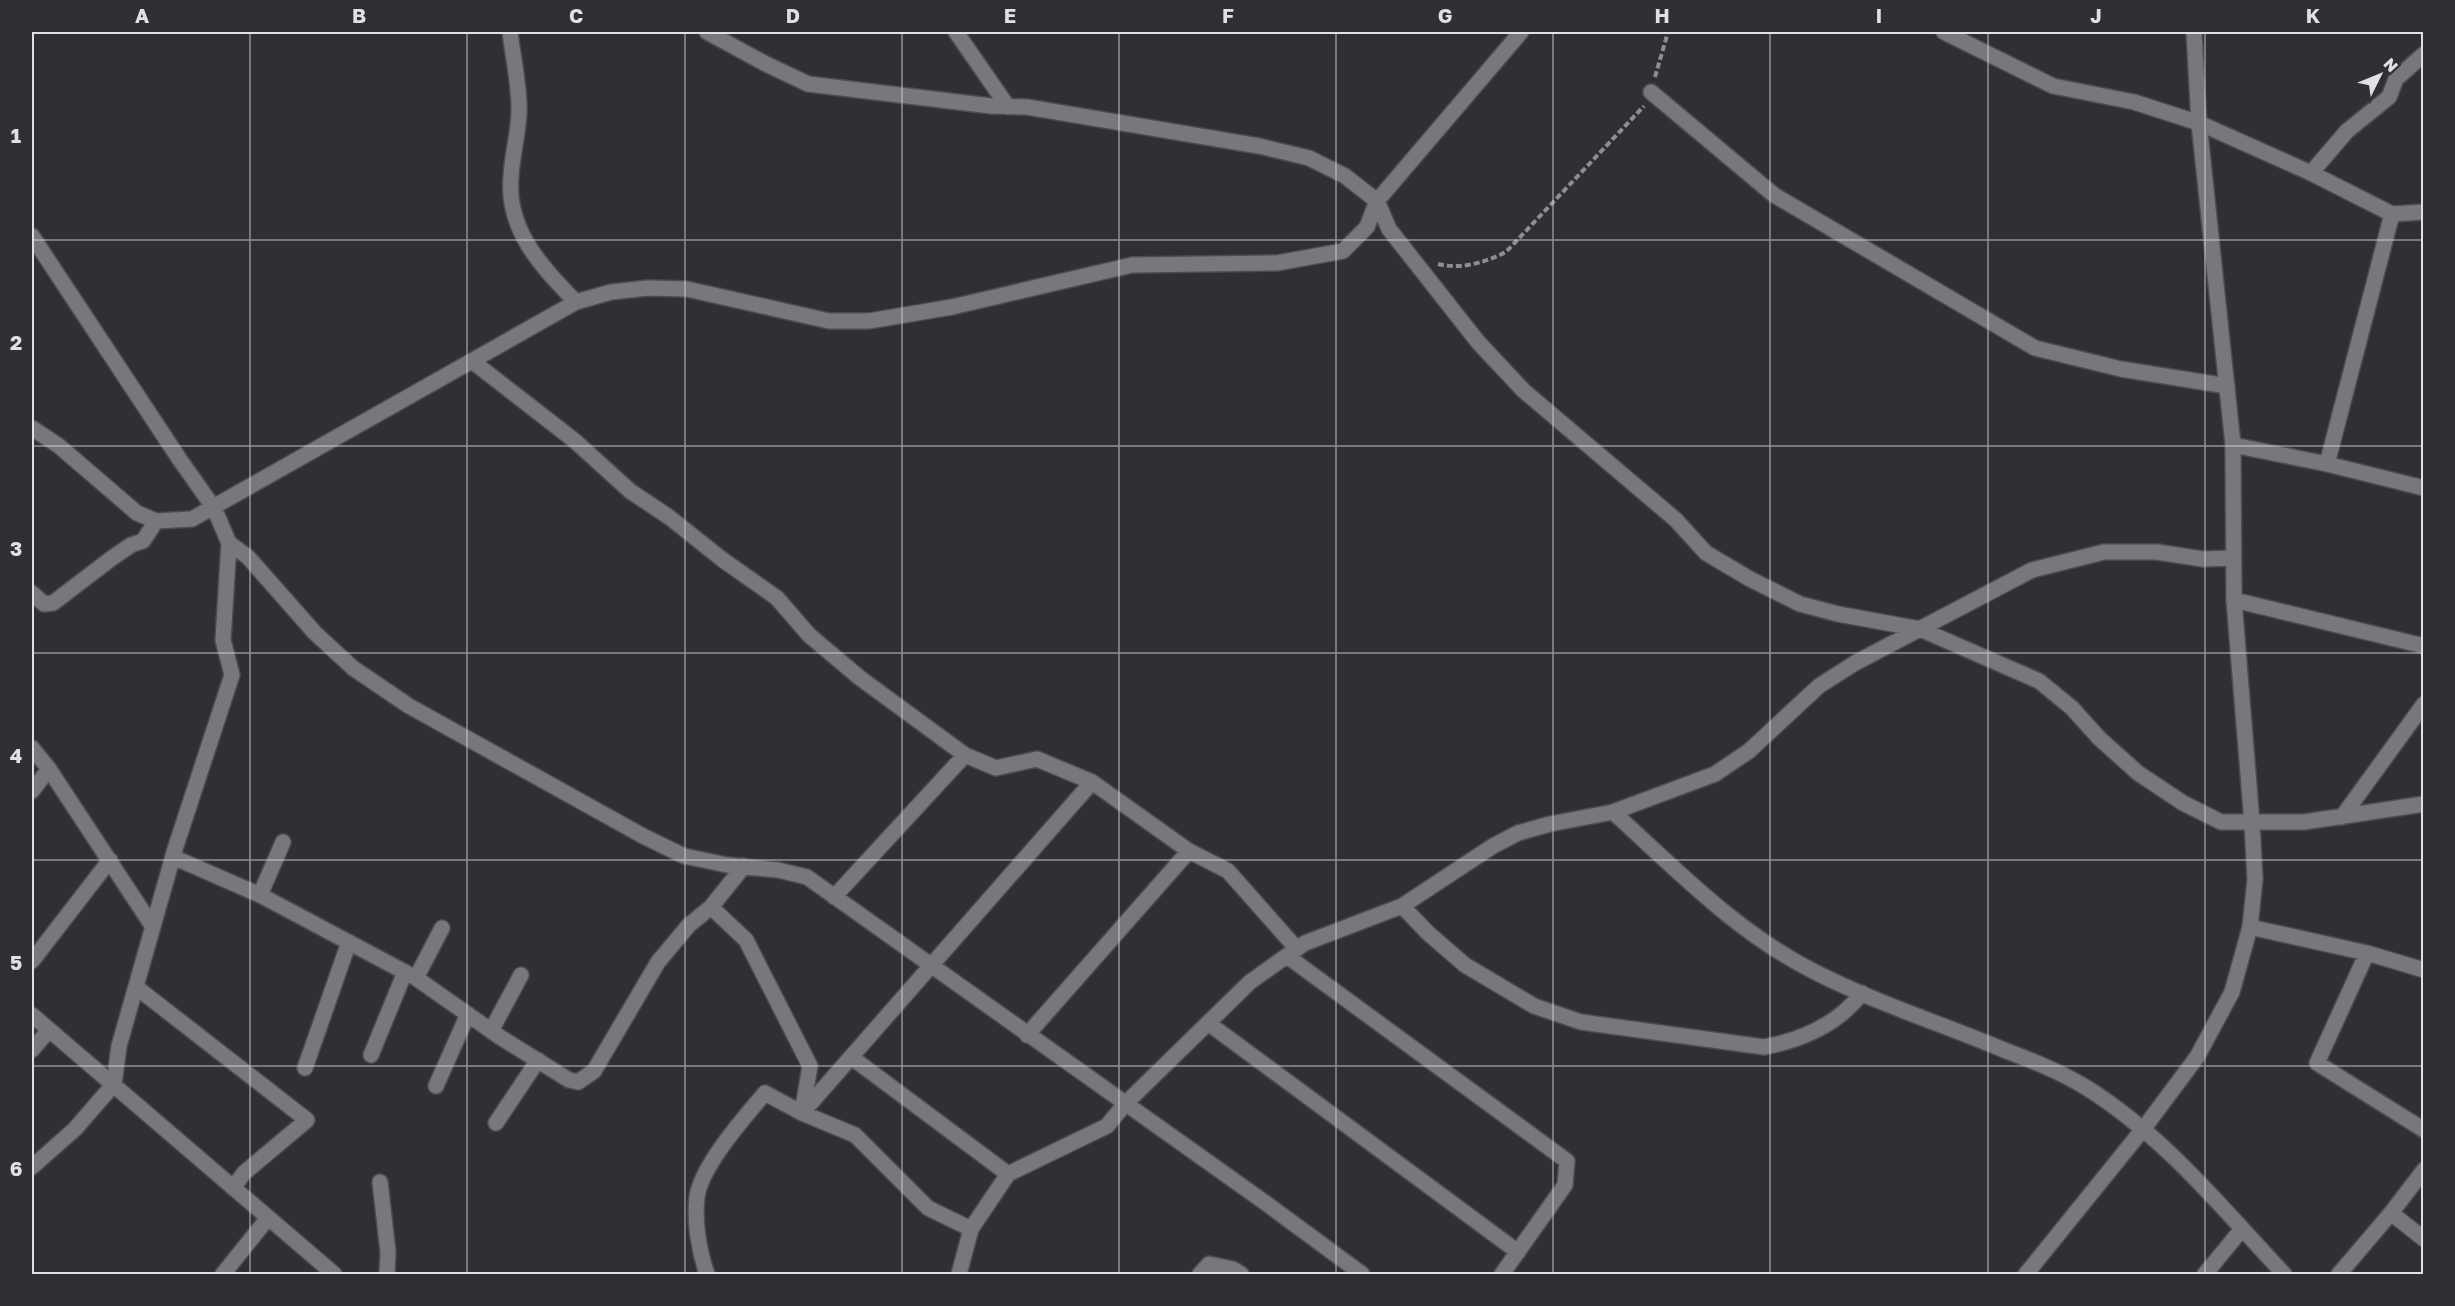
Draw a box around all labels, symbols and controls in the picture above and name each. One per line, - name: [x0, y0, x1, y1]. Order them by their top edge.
- text: A: [135, 3, 149, 27]
- text: B: [352, 3, 366, 27]
- text: C: [569, 3, 583, 27]
- text: D: [786, 3, 800, 27]
- text: E: [1004, 3, 1016, 27]
- text: F: [1222, 3, 1234, 27]
- text: G: [1438, 3, 1452, 27]
- text: H: [1654, 3, 1670, 27]
- text: I: [1876, 3, 1882, 27]
- text: J: [2090, 3, 2102, 27]
- text: K: [2306, 3, 2321, 27]
- north arrow: [2350, 45, 2410, 105]
- text: N: [2380, 53, 2402, 76]
- text: 1: [11, 123, 21, 147]
- text: 2: [10, 330, 22, 354]
- text: 3: [10, 536, 22, 560]
- text: 4: [10, 743, 22, 767]
- text: 5: [10, 950, 22, 974]
- text: 6: [10, 1156, 22, 1180]

